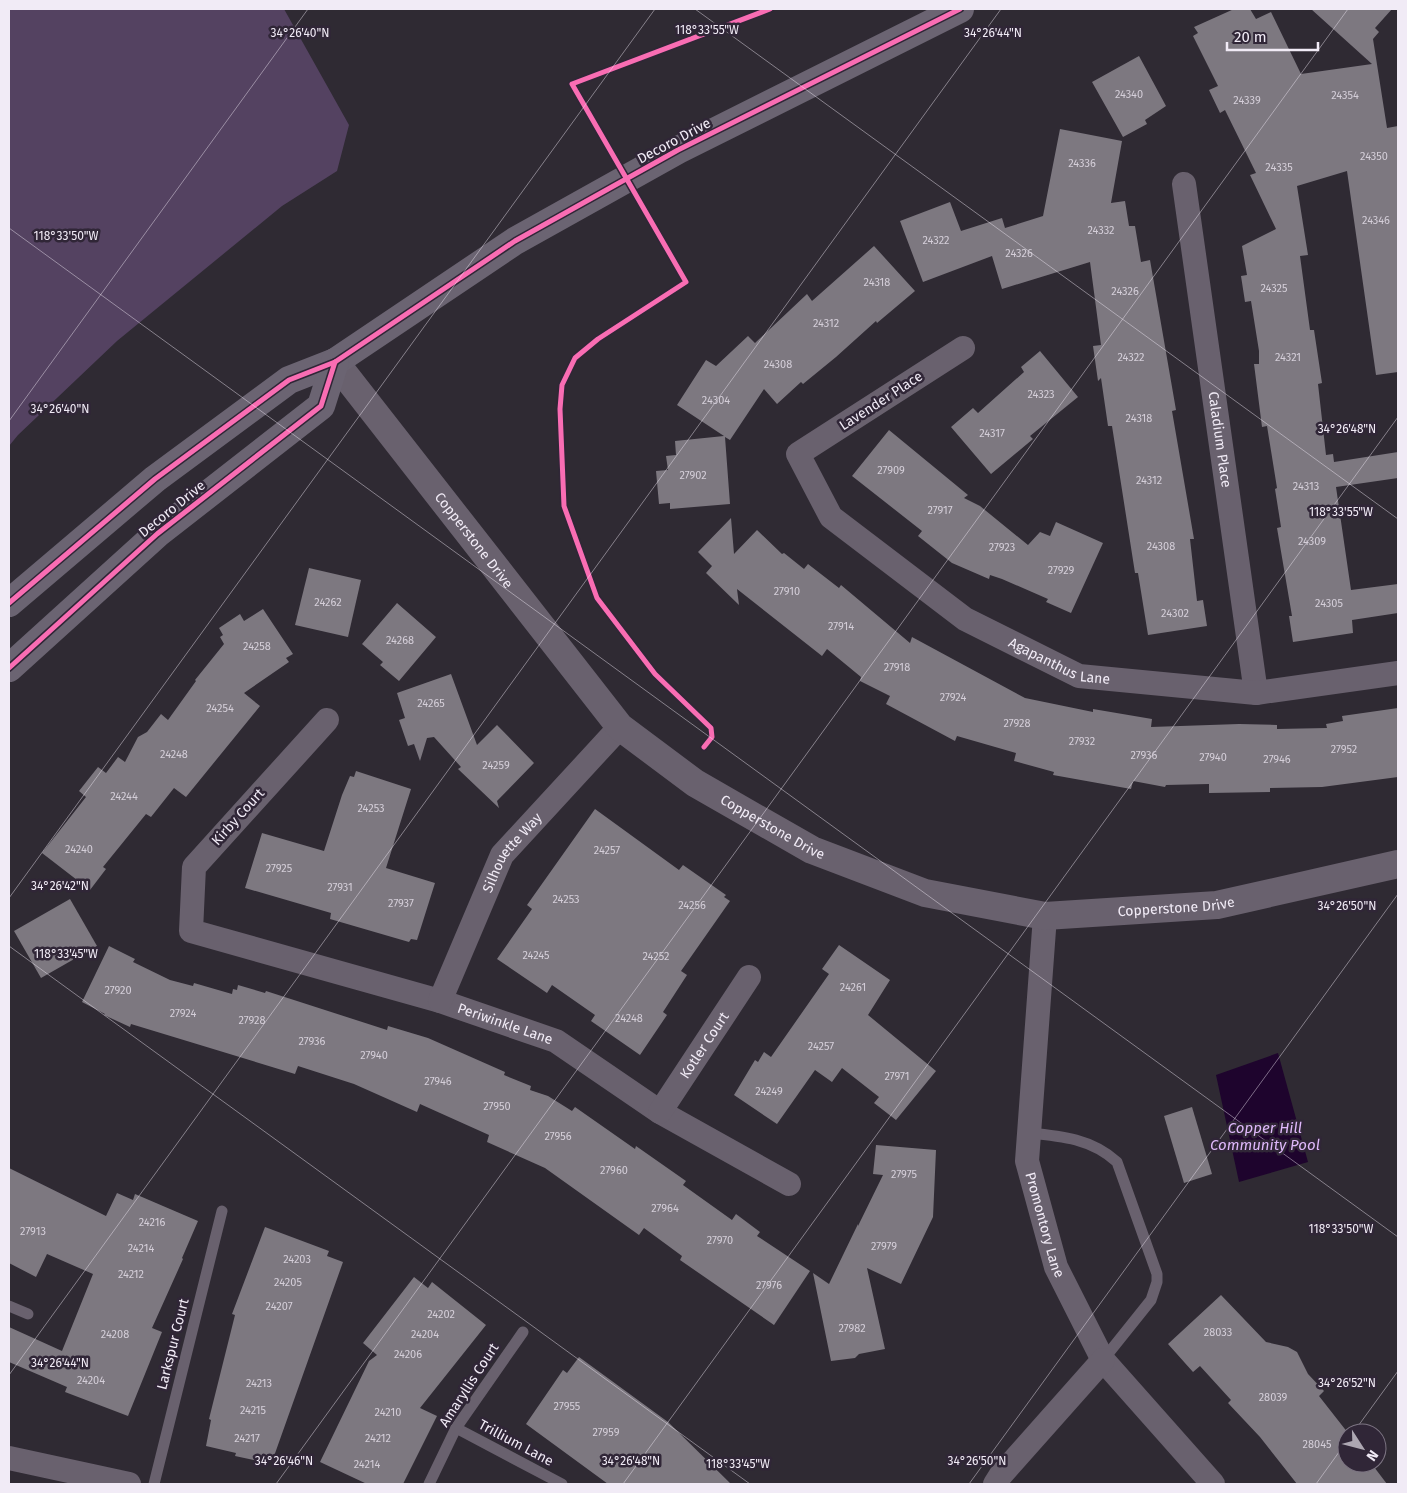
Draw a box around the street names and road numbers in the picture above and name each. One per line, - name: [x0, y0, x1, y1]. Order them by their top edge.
- street label: Decoro Drive: [634, 114, 714, 168]
- street label: Lavender Place: [836, 368, 926, 434]
- street label: Caladium Place: [1205, 390, 1235, 489]
- street label: Decoro Drive: [135, 477, 209, 541]
- street label: Copperstone Drive: [431, 489, 517, 592]
- street label: Agapanthus Lane: [1006, 634, 1111, 687]
- street label: Kirby Court: [208, 784, 269, 849]
- street label: Copperstone Drive: [717, 791, 827, 863]
- street label: Silhouette Way: [479, 809, 545, 895]
- street label: Copperstone Drive: [1117, 893, 1236, 920]
- street label: Periwinkle Lane: [455, 999, 555, 1048]
- street label: Kotler Court: [676, 1008, 733, 1082]
- street label: Promontory Lane: [1022, 1170, 1068, 1281]
- street label: Larkspur Court: [153, 1296, 193, 1391]
- street label: Amaryllis Court: [436, 1339, 503, 1430]
- street label: Trillium Lane: [476, 1416, 556, 1470]

